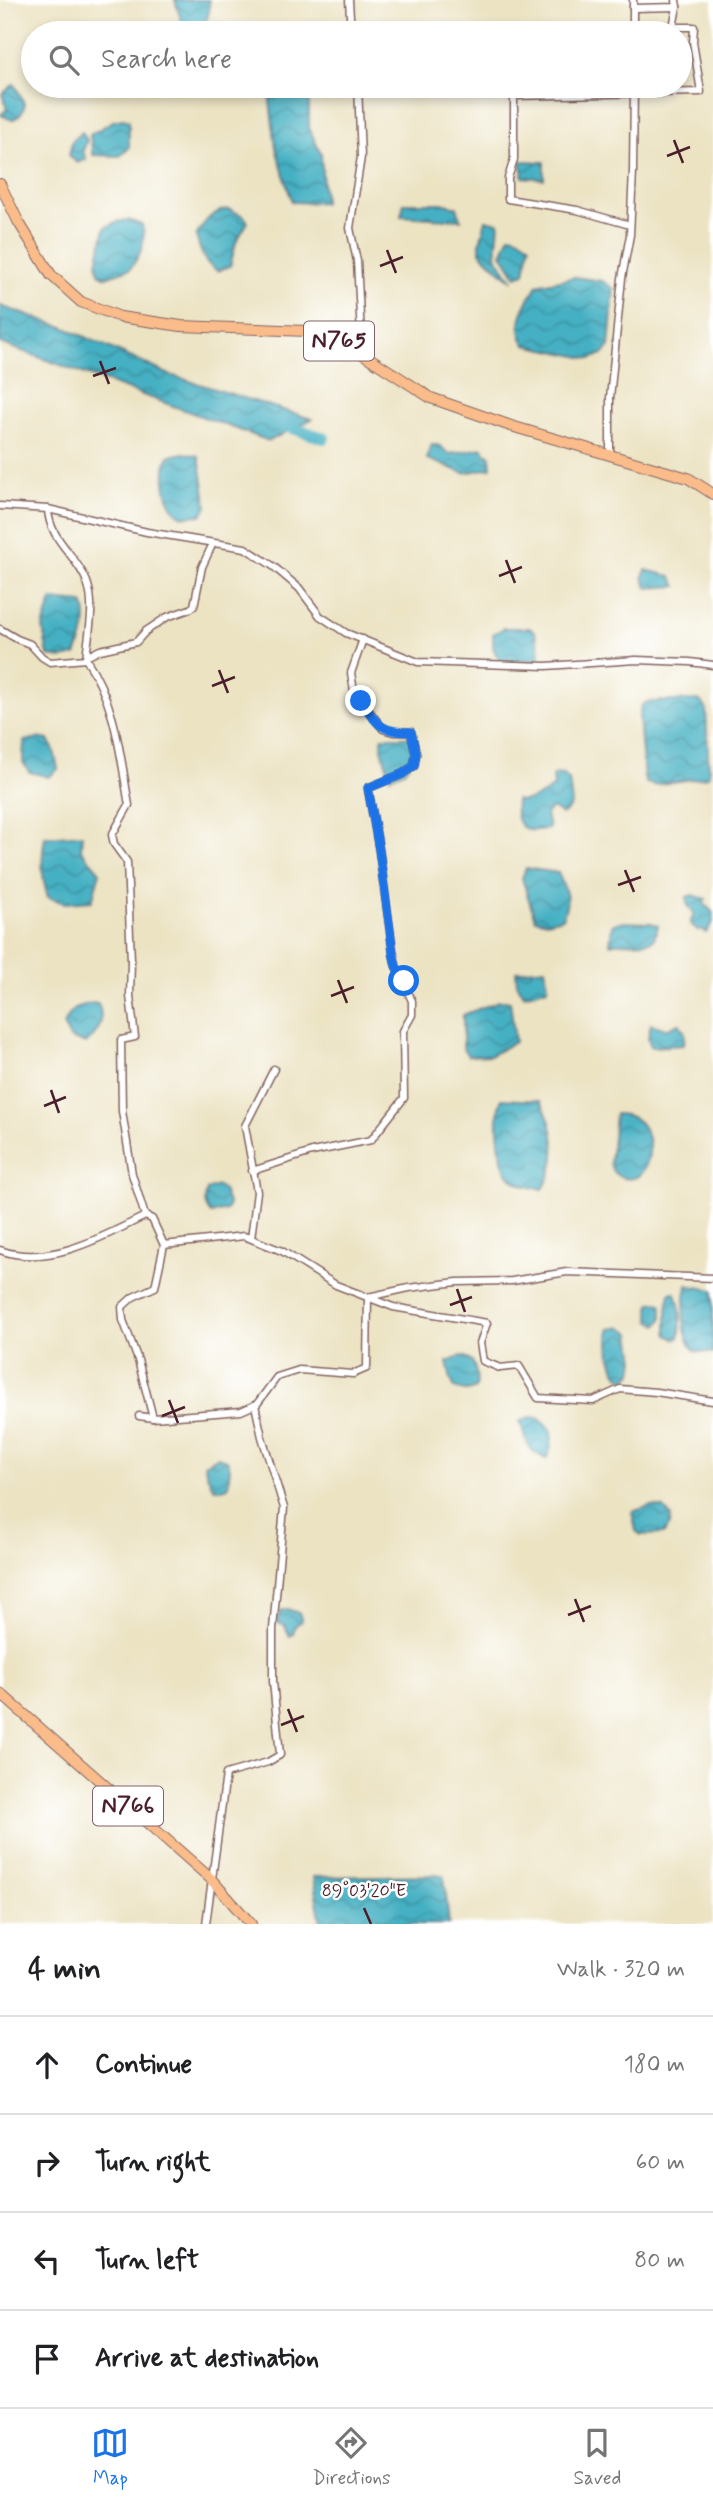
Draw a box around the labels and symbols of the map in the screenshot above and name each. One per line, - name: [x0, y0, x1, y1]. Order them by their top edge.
- road number: N765: [304, 322, 374, 360]
- route end: [345, 685, 376, 716]
- route start: [388, 965, 419, 996]
- road number: N766: [93, 1786, 163, 1826]
- text: 89°03'20"E: [322, 1879, 406, 1903]

